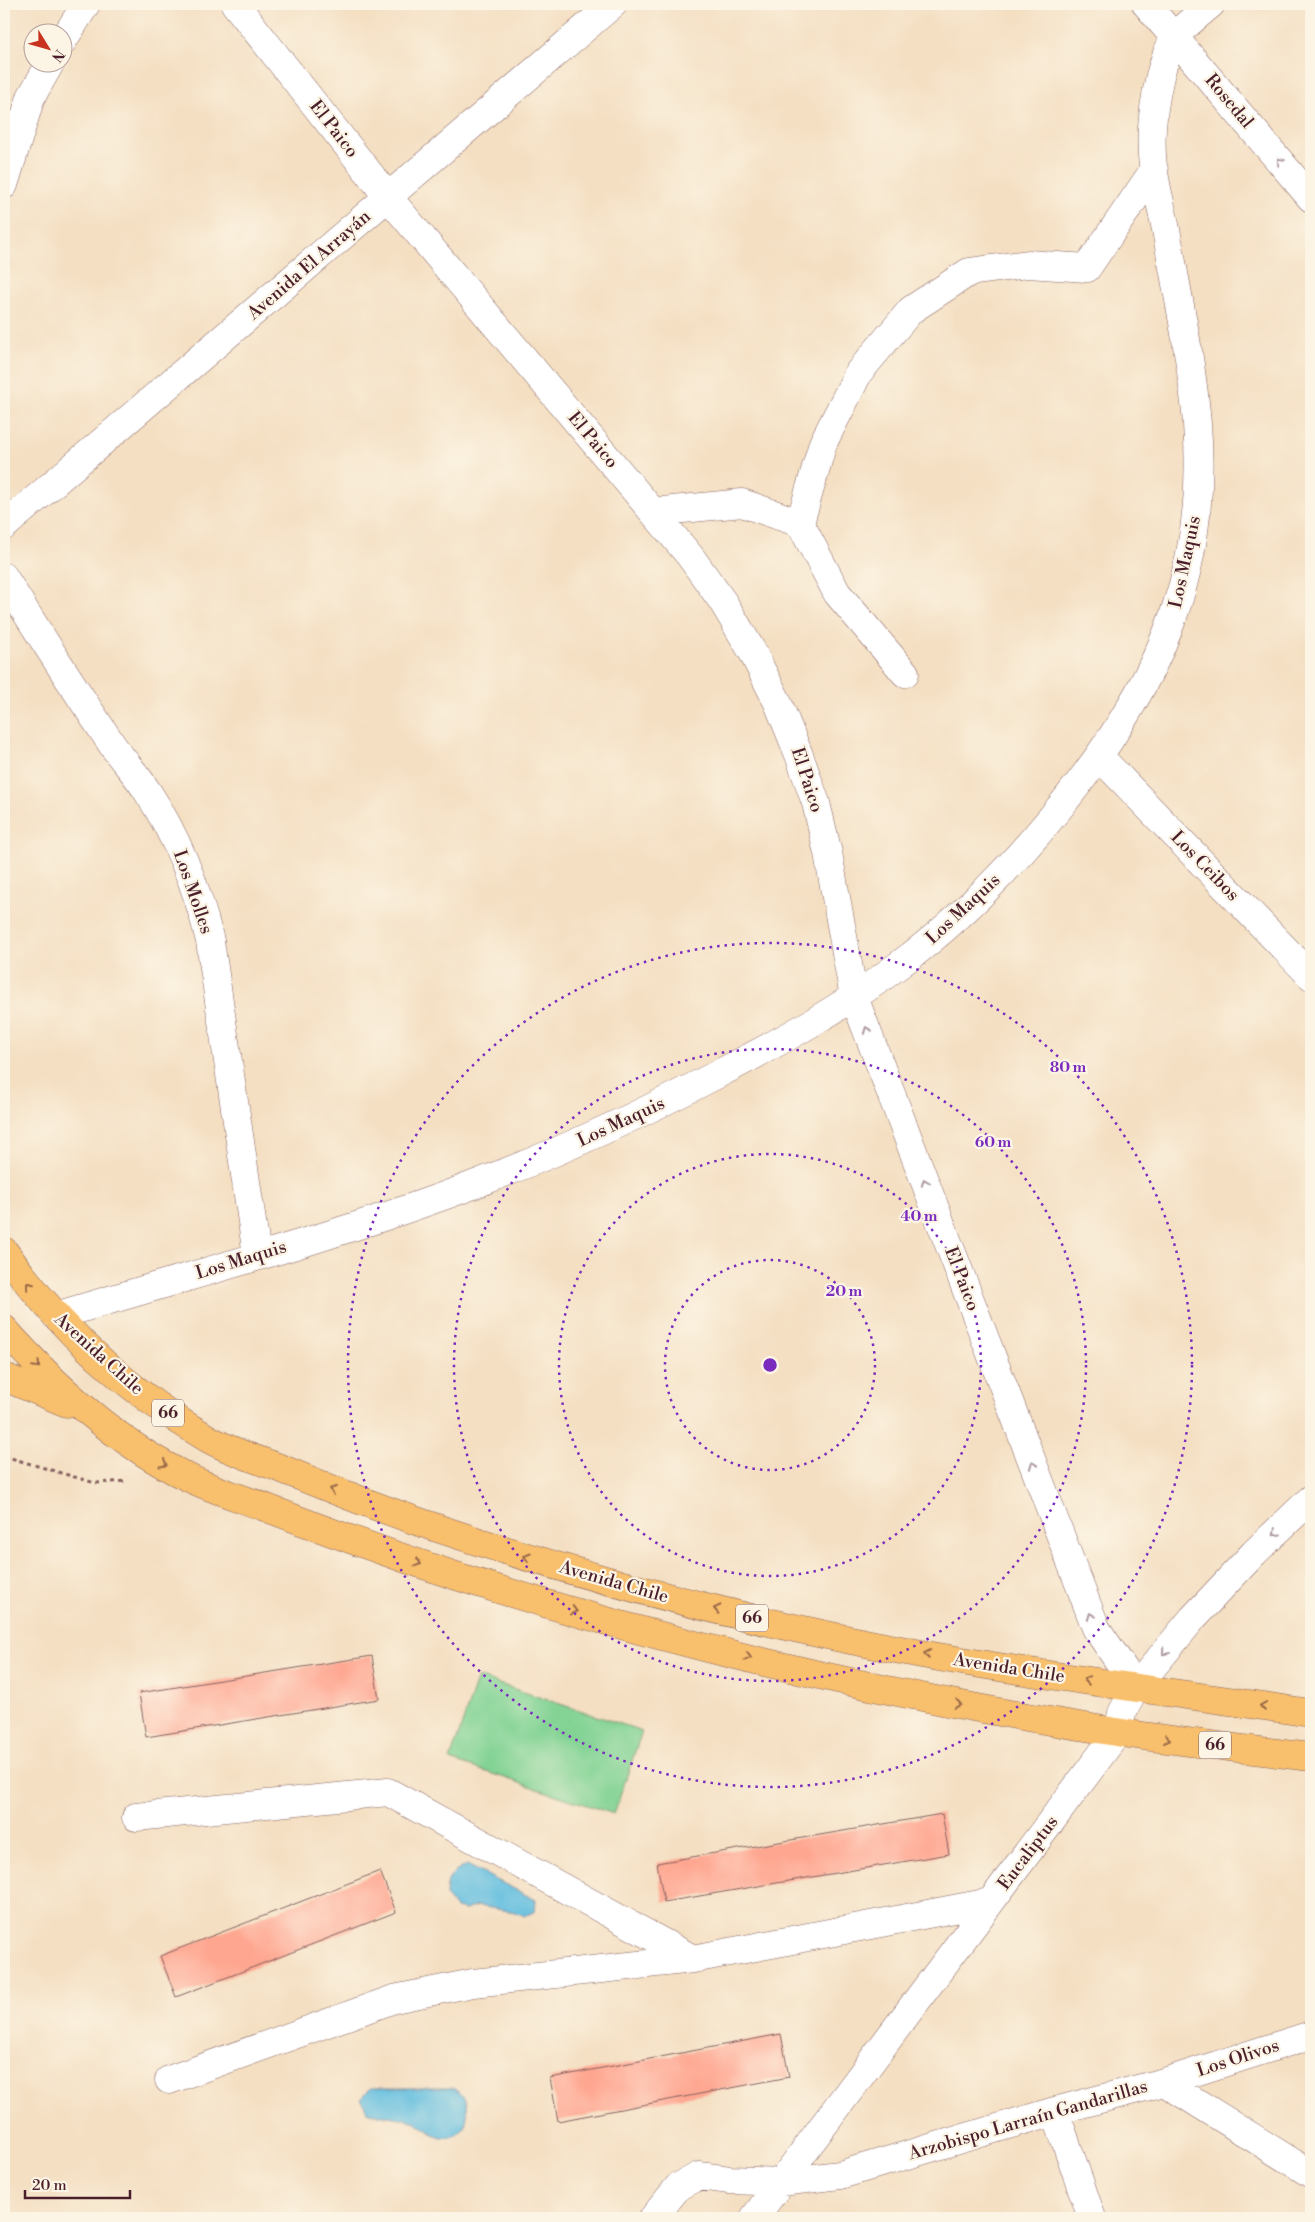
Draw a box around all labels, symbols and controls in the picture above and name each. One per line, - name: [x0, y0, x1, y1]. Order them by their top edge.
- north arrow: [22, 22, 72, 72]
- text: N: [47, 45, 68, 65]
- street label: Rosedal: [1200, 69, 1259, 133]
- street label: El Paico: [304, 95, 364, 163]
- one-way arrow: [1277, 158, 1285, 167]
- street label: Avenida El Arrayán: [242, 205, 376, 326]
- street label: El Paico: [563, 407, 623, 473]
- street label: Los Maquis: [1164, 514, 1206, 610]
- street label: El Paico: [786, 745, 828, 815]
- street label: Los Ceibos: [1166, 826, 1244, 906]
- street label: Los Molles: [168, 847, 218, 937]
- street label: Los Maquis: [921, 869, 1005, 949]
- one-way arrow: [863, 1026, 873, 1035]
- text: 80 m: [1050, 1058, 1087, 1077]
- street label: Los Maquis: [574, 1092, 668, 1152]
- text: 60 m: [975, 1133, 1012, 1152]
- one-way arrow: [921, 1178, 931, 1187]
- text: 40 m: [900, 1207, 938, 1226]
- street label: Los Maquis: [193, 1235, 289, 1285]
- street label: El Paico: [939, 1244, 985, 1314]
- one-way arrow: [26, 1281, 35, 1290]
- text: 20 m: [826, 1282, 863, 1301]
- street label: Avenida Chile: [49, 1307, 148, 1400]
- centre of rings: [761, 1356, 779, 1374]
- one-way arrow: [31, 1359, 40, 1368]
- road number: 66: [152, 1400, 184, 1426]
- one-way arrow: [159, 1458, 168, 1468]
- one-way arrow: [1029, 1461, 1039, 1469]
- one-way arrow: [329, 1486, 338, 1496]
- one-way arrow: [1272, 1527, 1281, 1536]
- one-way arrow: [523, 1552, 531, 1562]
- street label: Avenida Chile: [556, 1555, 671, 1609]
- one-way arrow: [414, 1558, 422, 1568]
- one-way arrow: [712, 1604, 721, 1615]
- road number: 66: [736, 1605, 768, 1632]
- one-way arrow: [569, 1606, 577, 1616]
- one-way arrow: [1087, 1613, 1097, 1621]
- one-way arrow: [1162, 1646, 1171, 1655]
- street label: Avenida Chile: [951, 1648, 1066, 1688]
- one-way arrow: [923, 1650, 931, 1660]
- one-way arrow: [743, 1651, 752, 1662]
- one-way arrow: [1083, 1675, 1091, 1686]
- one-way arrow: [953, 1698, 962, 1708]
- one-way arrow: [1259, 1701, 1267, 1711]
- road number: 66: [1199, 1732, 1231, 1758]
- one-way arrow: [1163, 1733, 1171, 1744]
- street label: Eucaliptus: [993, 1811, 1063, 1895]
- street label: Los Olivos: [1194, 2034, 1282, 2082]
- street label: Arzobispo Larraín Gandarillas: [905, 2075, 1150, 2165]
- scale bar: [25, 2167, 130, 2199]
- text: 20 m: [32, 2176, 67, 2195]

